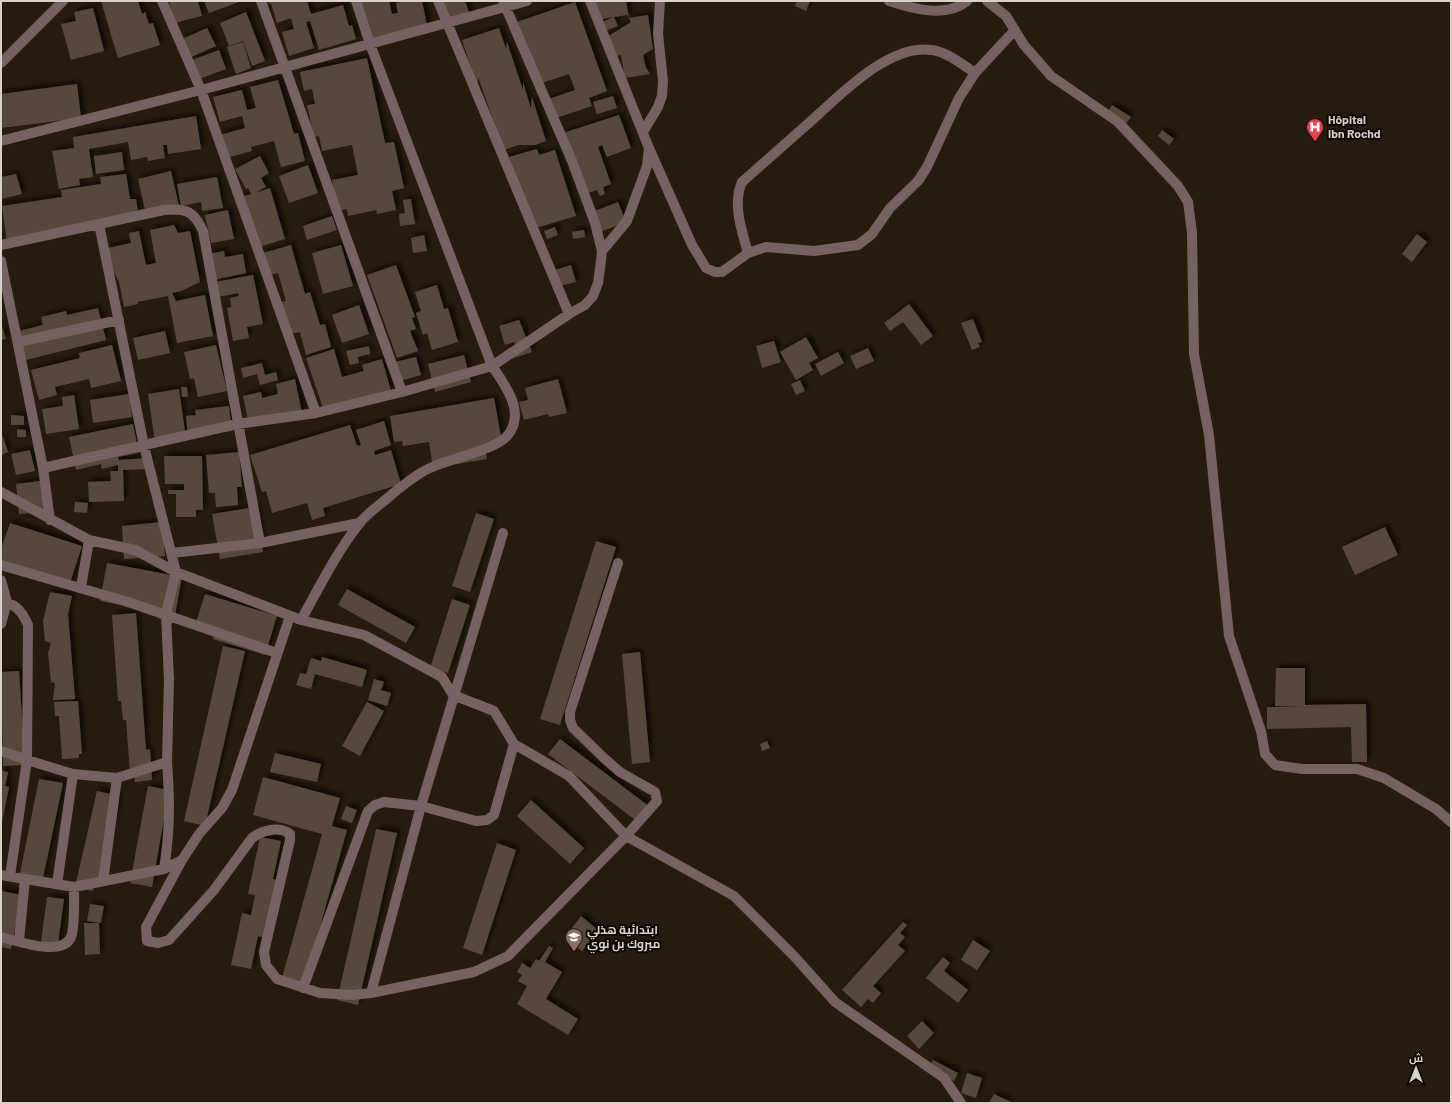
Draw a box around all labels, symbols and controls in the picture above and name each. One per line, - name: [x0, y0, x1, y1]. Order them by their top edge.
- place label: Hôpital Ibn Rochd: [1328, 112, 1381, 140]
- hospital icon: Hôpital Ibn Rochd: [1305, 117, 1325, 142]
- place label: ابتدائية هذلي مبروك بن نوي: [587, 922, 661, 954]
- school or university icon: ابتدائية هذلي مبروك بن نوي: [564, 927, 584, 952]
- north arrow: [1396, 1048, 1436, 1088]
- text: ش: [1409, 1051, 1423, 1065]

